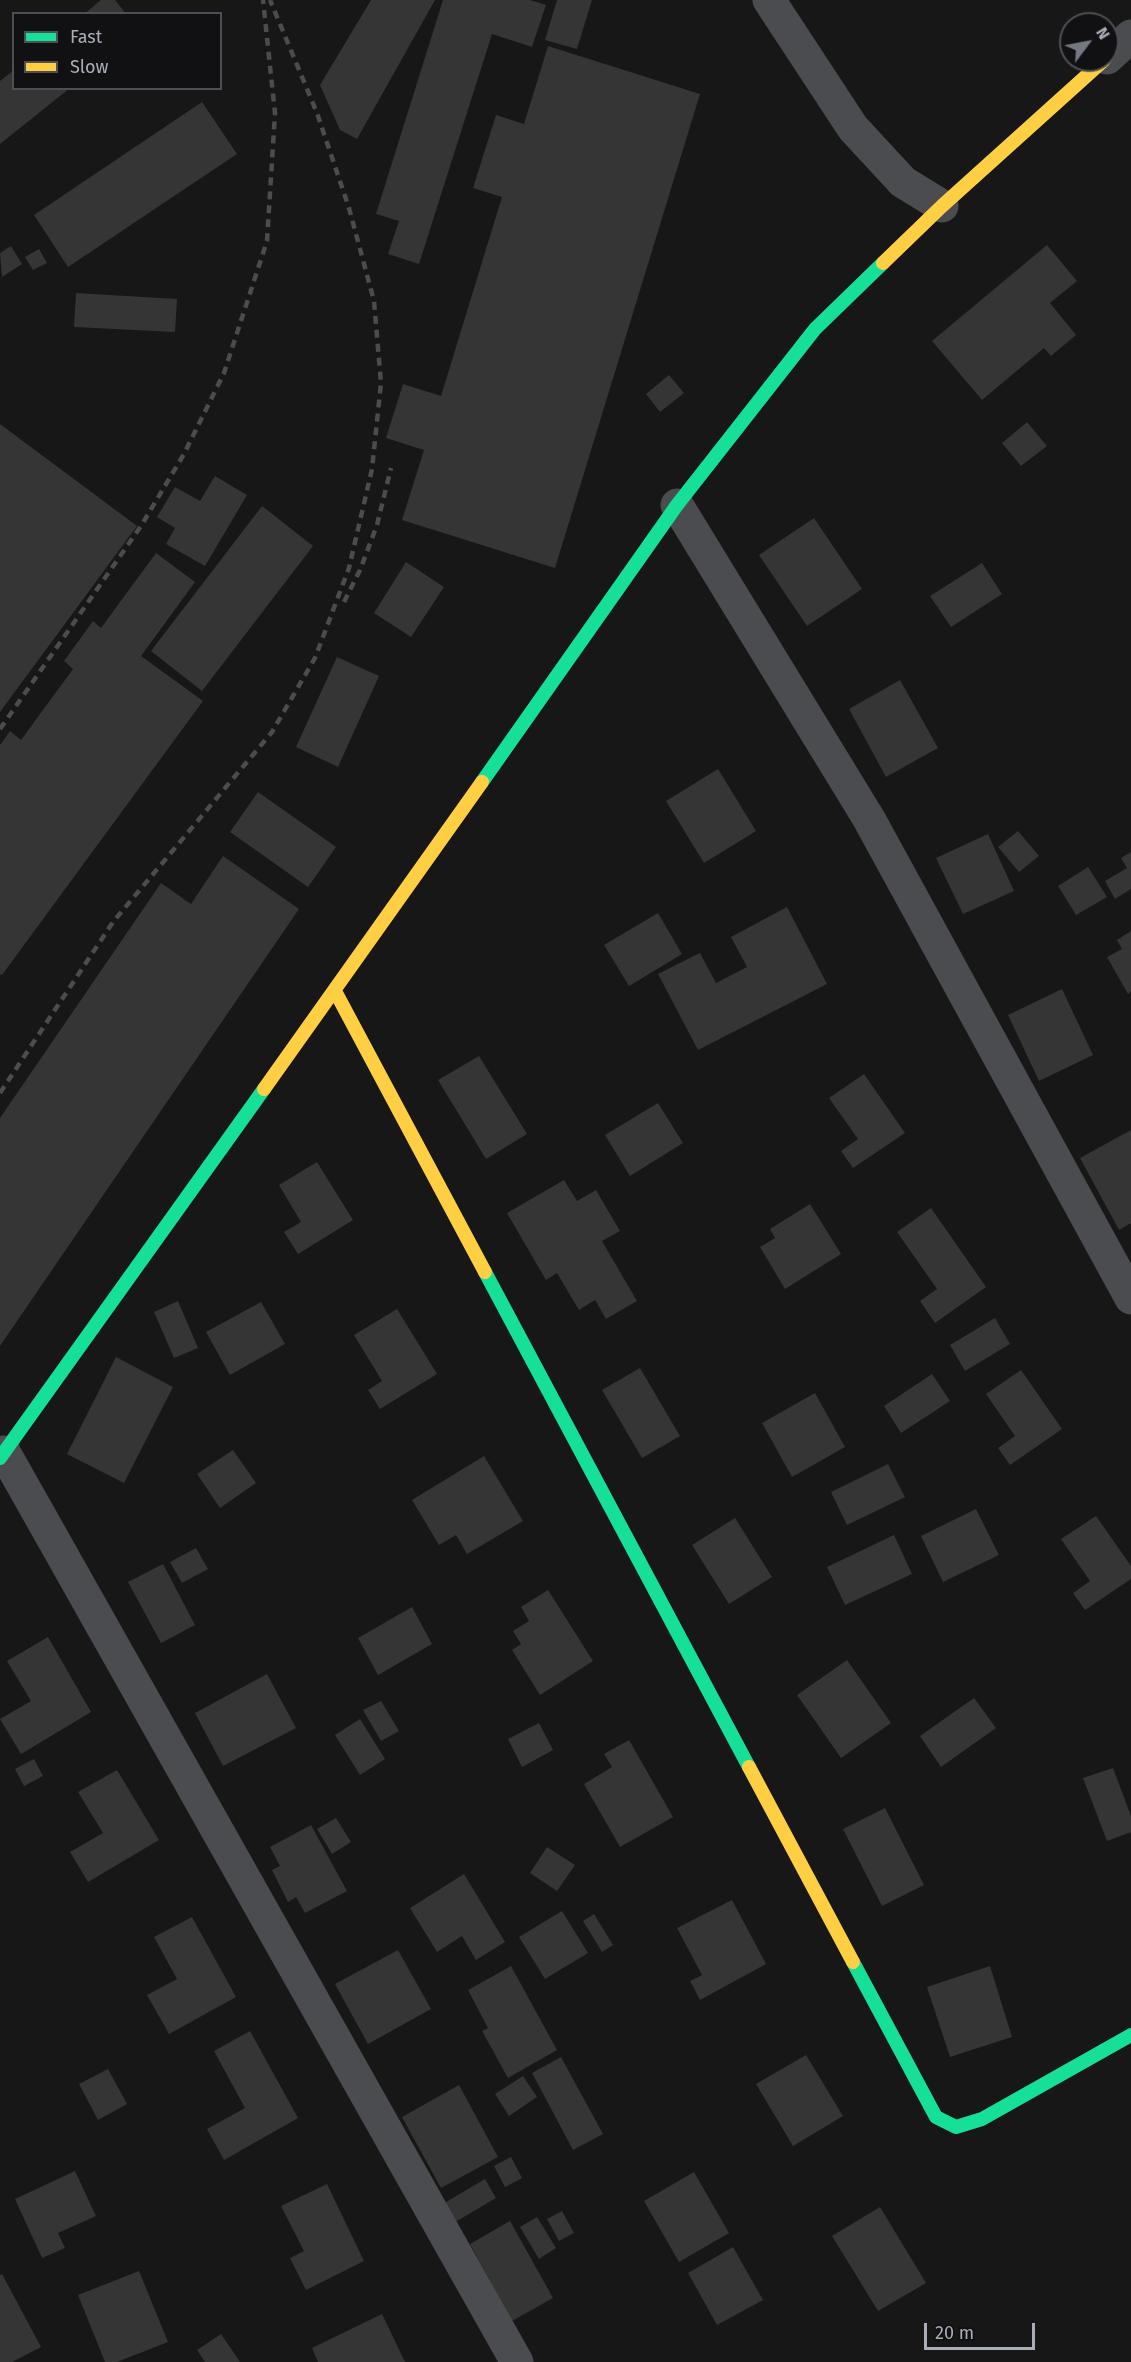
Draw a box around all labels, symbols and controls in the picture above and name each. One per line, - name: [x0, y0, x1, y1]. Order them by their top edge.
- legend: [12, 12, 222, 90]
- north arrow: [1059, 12, 1119, 72]
- text: N: [1092, 24, 1114, 43]
- text: Fast: [70, 26, 102, 48]
- text: Slow: [70, 56, 108, 78]
- scale bar: [927, 2311, 1038, 2349]
- text: 20 m: [935, 2322, 974, 2344]

